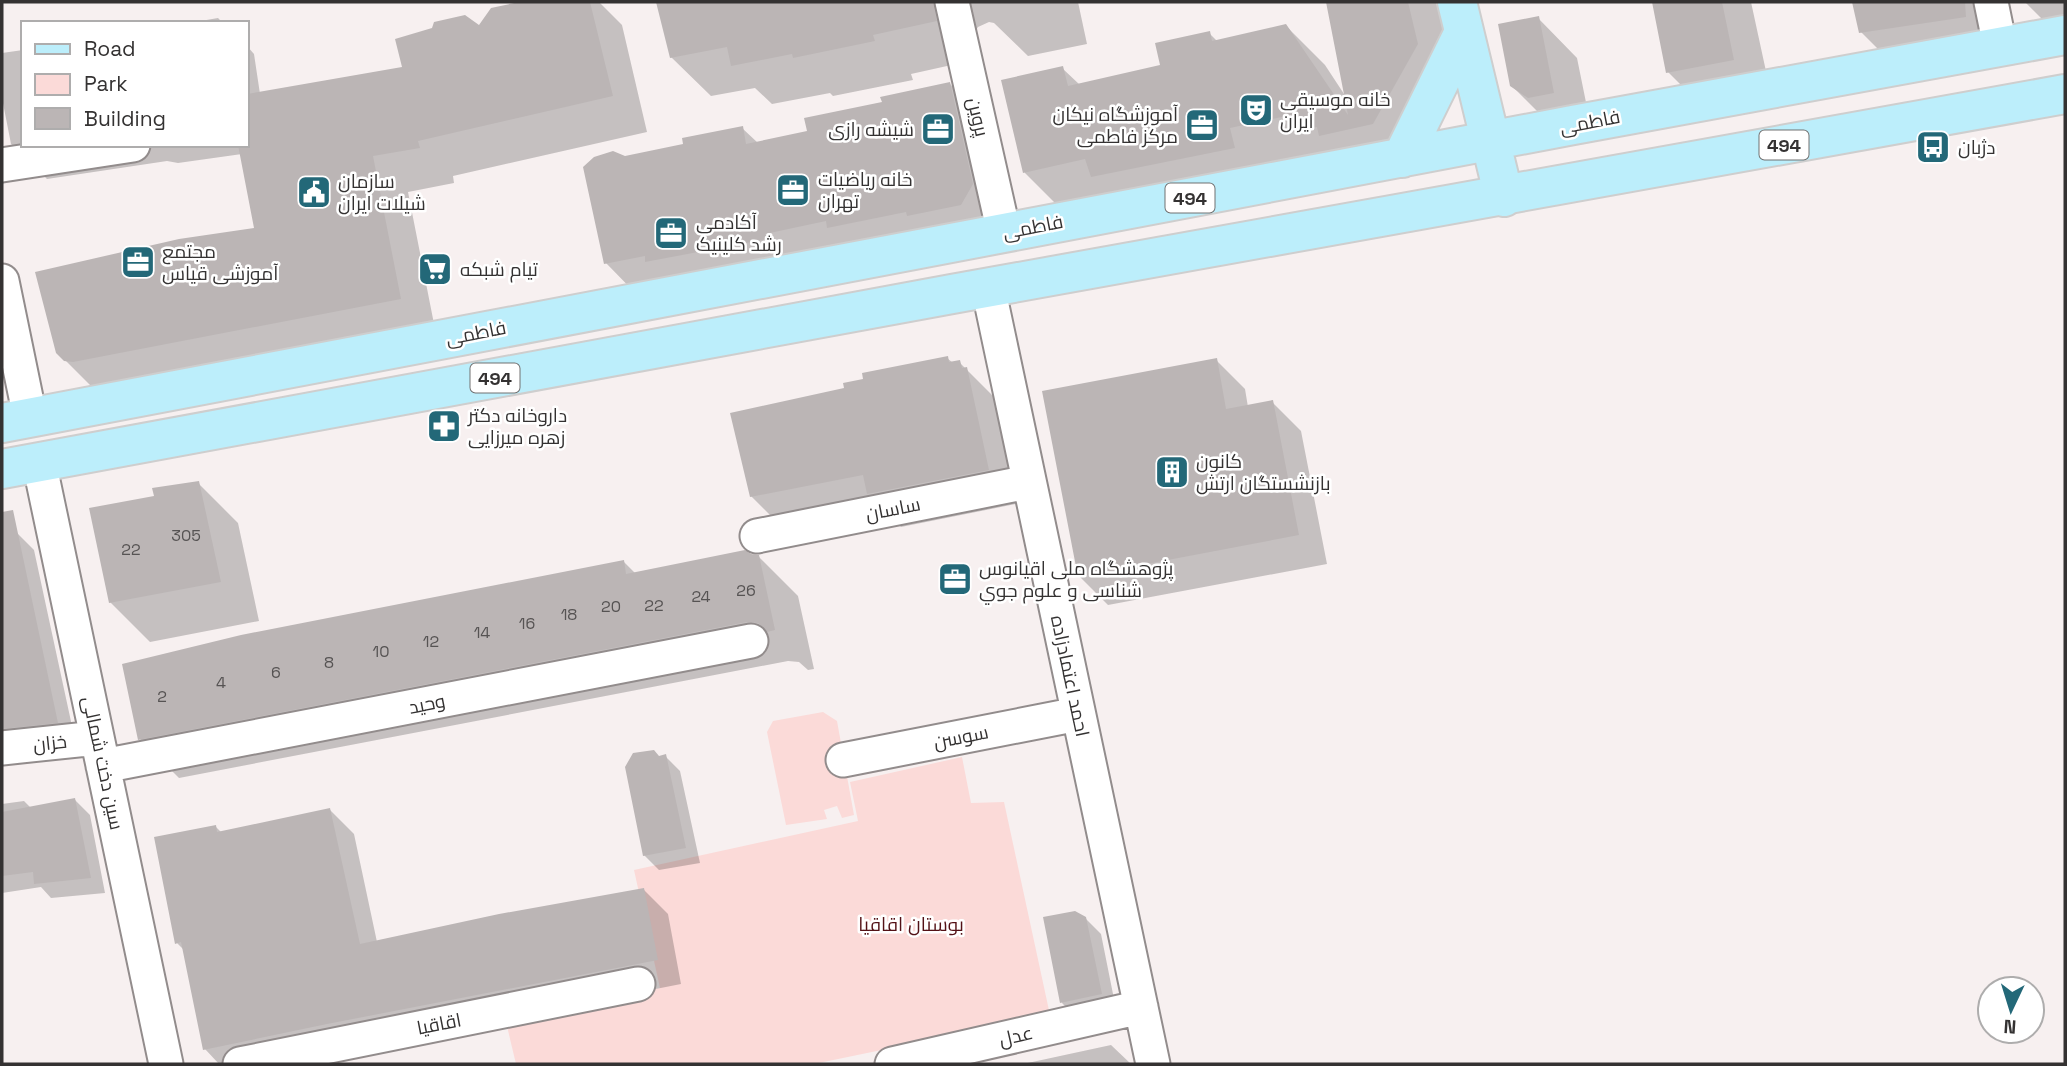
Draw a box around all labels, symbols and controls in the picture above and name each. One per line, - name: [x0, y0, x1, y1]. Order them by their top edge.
- legend: [21, 21, 248, 147]
- text: Road: [84, 35, 136, 62]
- text: Park: [84, 70, 128, 97]
- place label: خانه موسیقی ایران: [1280, 87, 1391, 134]
- theatre icon: خانه موسیقی ایران: [1237, 91, 1275, 129]
- street label: پروین: [961, 95, 995, 139]
- place label: آموزشگاه نیکان مرکز فاطمی: [1053, 102, 1178, 149]
- street label: فاطمی: [1558, 104, 1622, 140]
- text: Building: [84, 105, 166, 132]
- office icon: آموزشگاه نیکان مرکز فاطمی: [1183, 106, 1221, 144]
- office icon: شیشه رازی: [919, 110, 957, 148]
- place label: شیشه رازی: [828, 117, 914, 142]
- bus stop icon: دژبان: [1914, 128, 1952, 166]
- road number: 494: [1760, 130, 1809, 160]
- place label: دژبان: [1958, 135, 1996, 160]
- place label: خانه ریاضیات تهران: [818, 167, 913, 214]
- place label: سازمان شیلات ایران: [338, 169, 426, 216]
- office icon: خانه ریاضیات تهران: [774, 171, 812, 209]
- public building icon: سازمان شیلات ایران: [295, 173, 333, 211]
- road number: 494: [1166, 183, 1214, 212]
- street label: فاطمی: [1001, 209, 1065, 245]
- place label: آکادمی رشد کلینیک: [696, 210, 782, 257]
- office icon: آکادمی رشد کلینیک: [652, 214, 690, 252]
- place label: مجتمع آموزشی قیاس: [162, 239, 278, 286]
- office icon: مجتمع آموزشی قیاس: [119, 243, 157, 281]
- supermarket icon: تیام شبکه: [416, 250, 454, 288]
- place label: تیام شبکه: [460, 257, 538, 283]
- street label: فاطمی: [444, 315, 508, 351]
- road number: 494: [470, 364, 520, 392]
- place label: داروخانه دکتر زهره میرزایی: [467, 403, 567, 450]
- pharmacy icon: داروخانه دکتر زهره میرزایی: [425, 407, 463, 445]
- place label: کانون بازنشستگان ارتش: [1196, 449, 1330, 496]
- building icon: کانون بازنشستگان ارتش: [1153, 453, 1191, 491]
- street label: ساسان: [863, 491, 923, 527]
- house number: 305: [171, 525, 201, 546]
- house number: 22: [121, 539, 141, 560]
- place label: پژوهشگاه ملی اقیانوس شناسی و علوم جوي: [979, 556, 1173, 605]
- office icon: پژوهشگاه ملی اقیانوس شناسی و علوم جوي: [936, 560, 974, 598]
- house number: 26: [736, 580, 756, 601]
- house number: 24: [691, 586, 711, 607]
- house number: 22: [644, 595, 664, 616]
- house number: 20: [601, 596, 621, 617]
- house number: 18: [561, 604, 577, 625]
- house number: 16: [519, 613, 535, 634]
- street label: احمد اعتمادزاده: [1045, 613, 1095, 739]
- house number: 14: [474, 622, 490, 643]
- house number: 12: [423, 631, 439, 652]
- house number: 10: [373, 641, 389, 662]
- house number: 8: [324, 652, 334, 673]
- house number: 6: [271, 662, 281, 683]
- house number: 4: [216, 672, 226, 693]
- house number: 2: [157, 686, 167, 707]
- street label: وحید: [407, 688, 447, 720]
- street label: سین دخت شمالی: [77, 694, 129, 832]
- street label: سوسن: [931, 719, 991, 755]
- street label: خزان: [32, 729, 68, 757]
- park label: بوستان اقاقیا: [858, 912, 964, 937]
- north arrow: [1976, 975, 2046, 1045]
- street label: اقاقیا: [415, 1007, 463, 1041]
- text: N: [2003, 1014, 2017, 1039]
- street label: عدل: [997, 1020, 1035, 1052]

